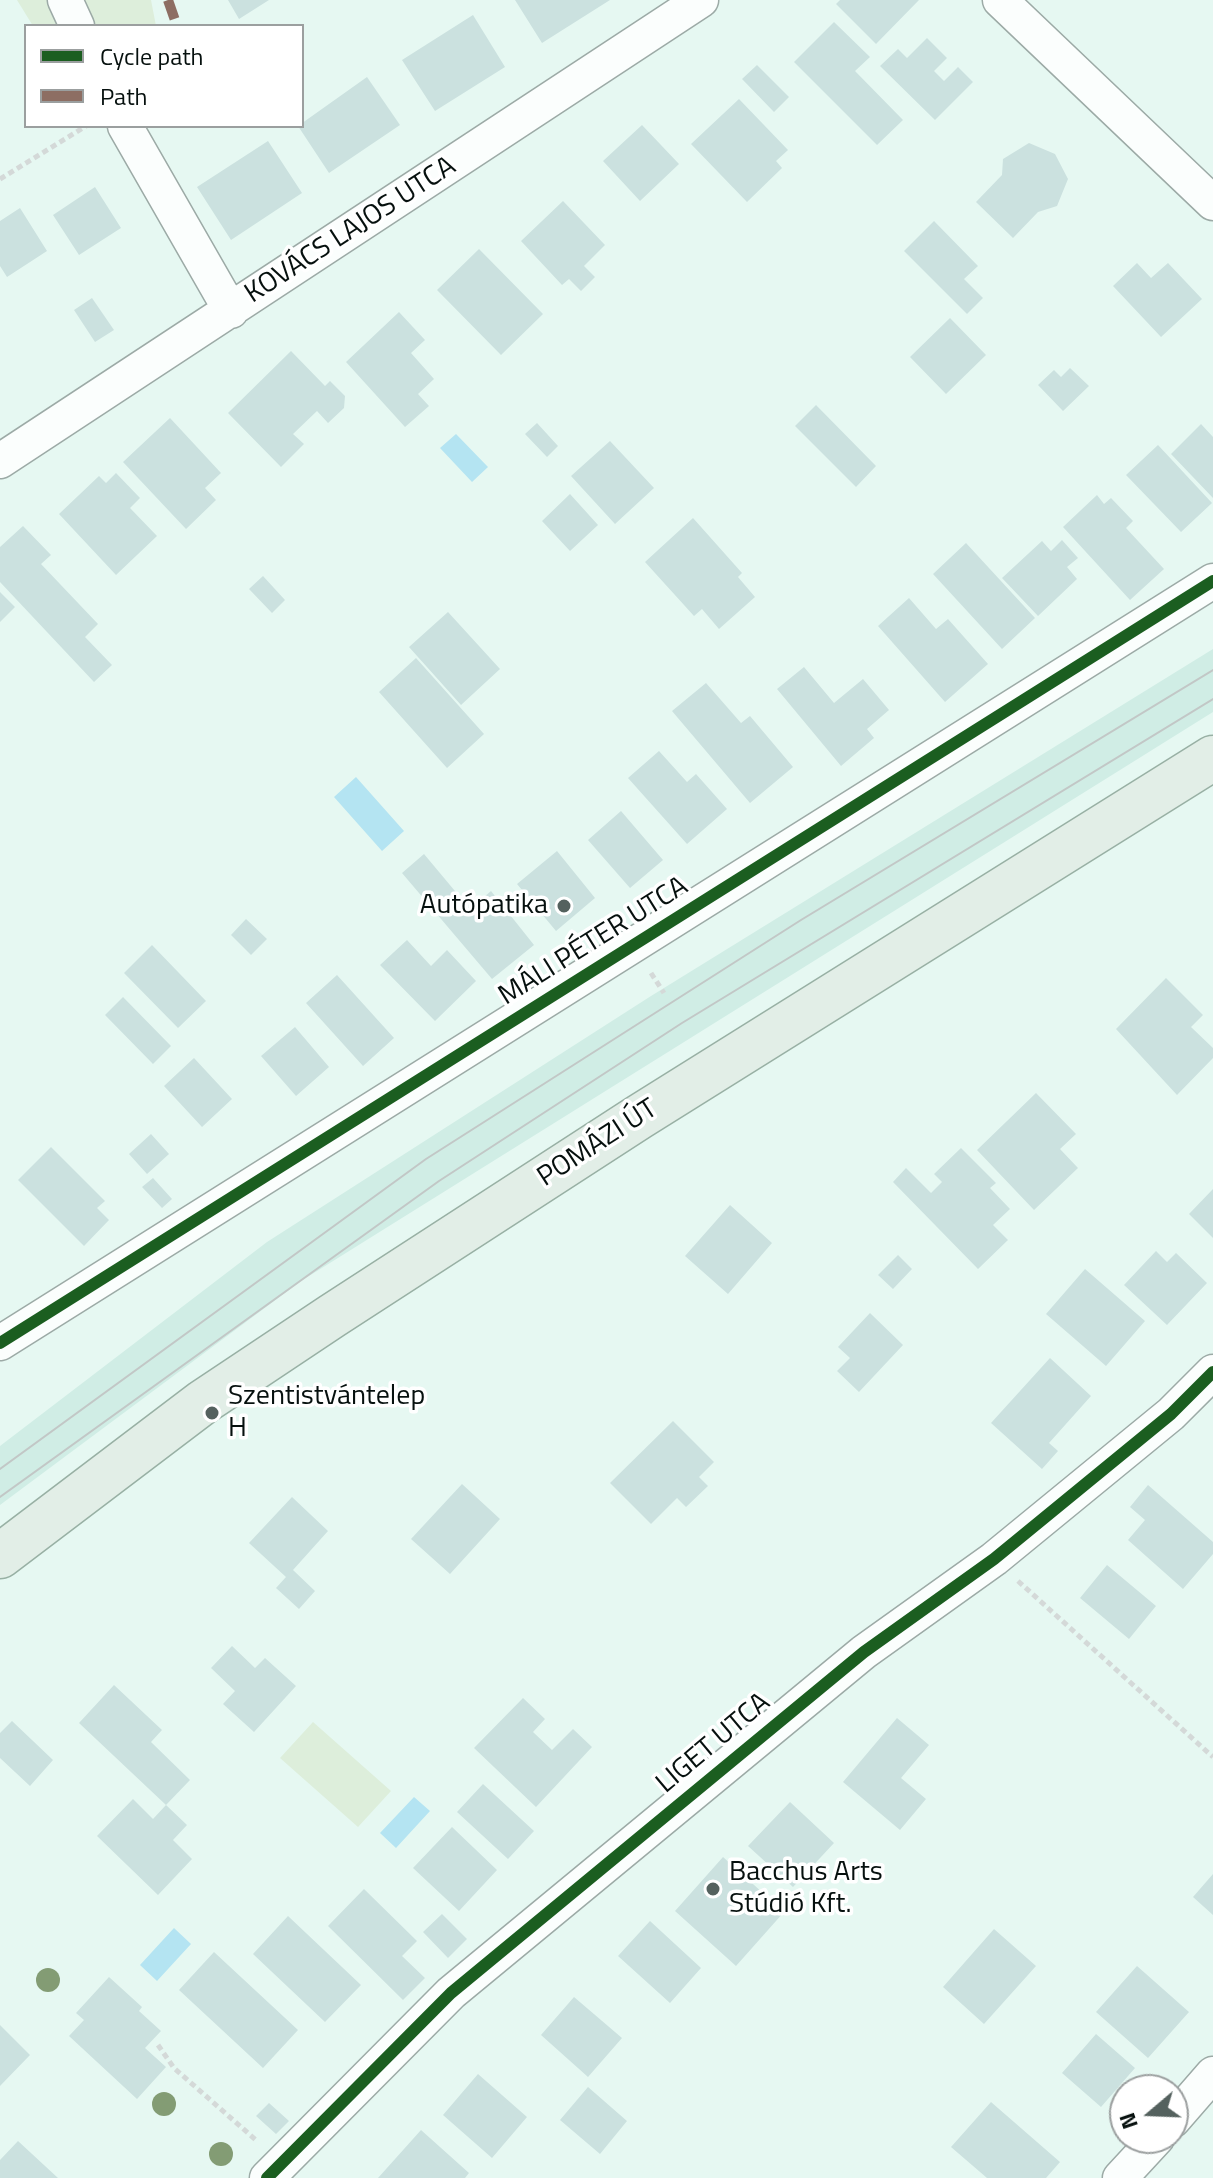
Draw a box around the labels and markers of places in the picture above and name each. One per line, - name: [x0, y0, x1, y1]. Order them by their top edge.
- place label: Autópatika: [420, 889, 548, 923]
- marker: Autópatika: [555, 897, 573, 915]
- place label: Szentistvántelep H: [228, 1380, 425, 1446]
- marker: Szentistvántelep H: [203, 1404, 221, 1422]
- place label: Bacchus Arts Stúdió Kft.: [729, 1856, 883, 1922]
- marker: Bacchus Arts Stúdió Kft.: [704, 1880, 722, 1898]

